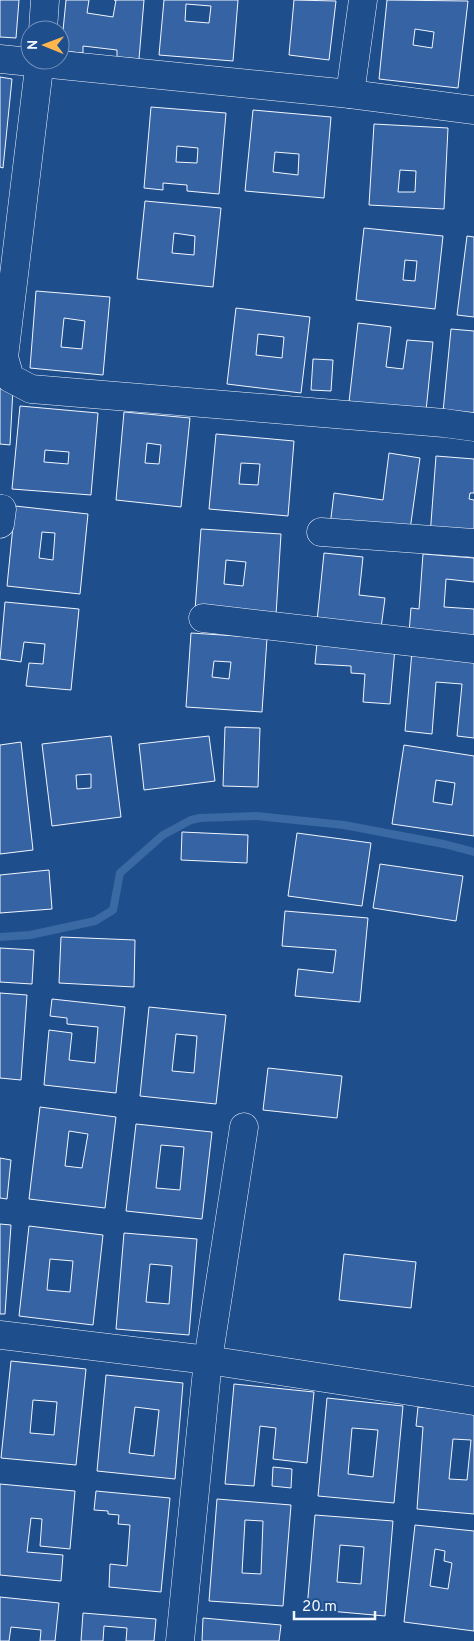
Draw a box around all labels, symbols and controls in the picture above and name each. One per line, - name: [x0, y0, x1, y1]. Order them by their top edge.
- north arrow: [20, 20, 70, 70]
- text: N: [25, 40, 42, 50]
- scale bar: [294, 1588, 375, 1620]
- text: 20 m: [302, 1598, 337, 1617]

